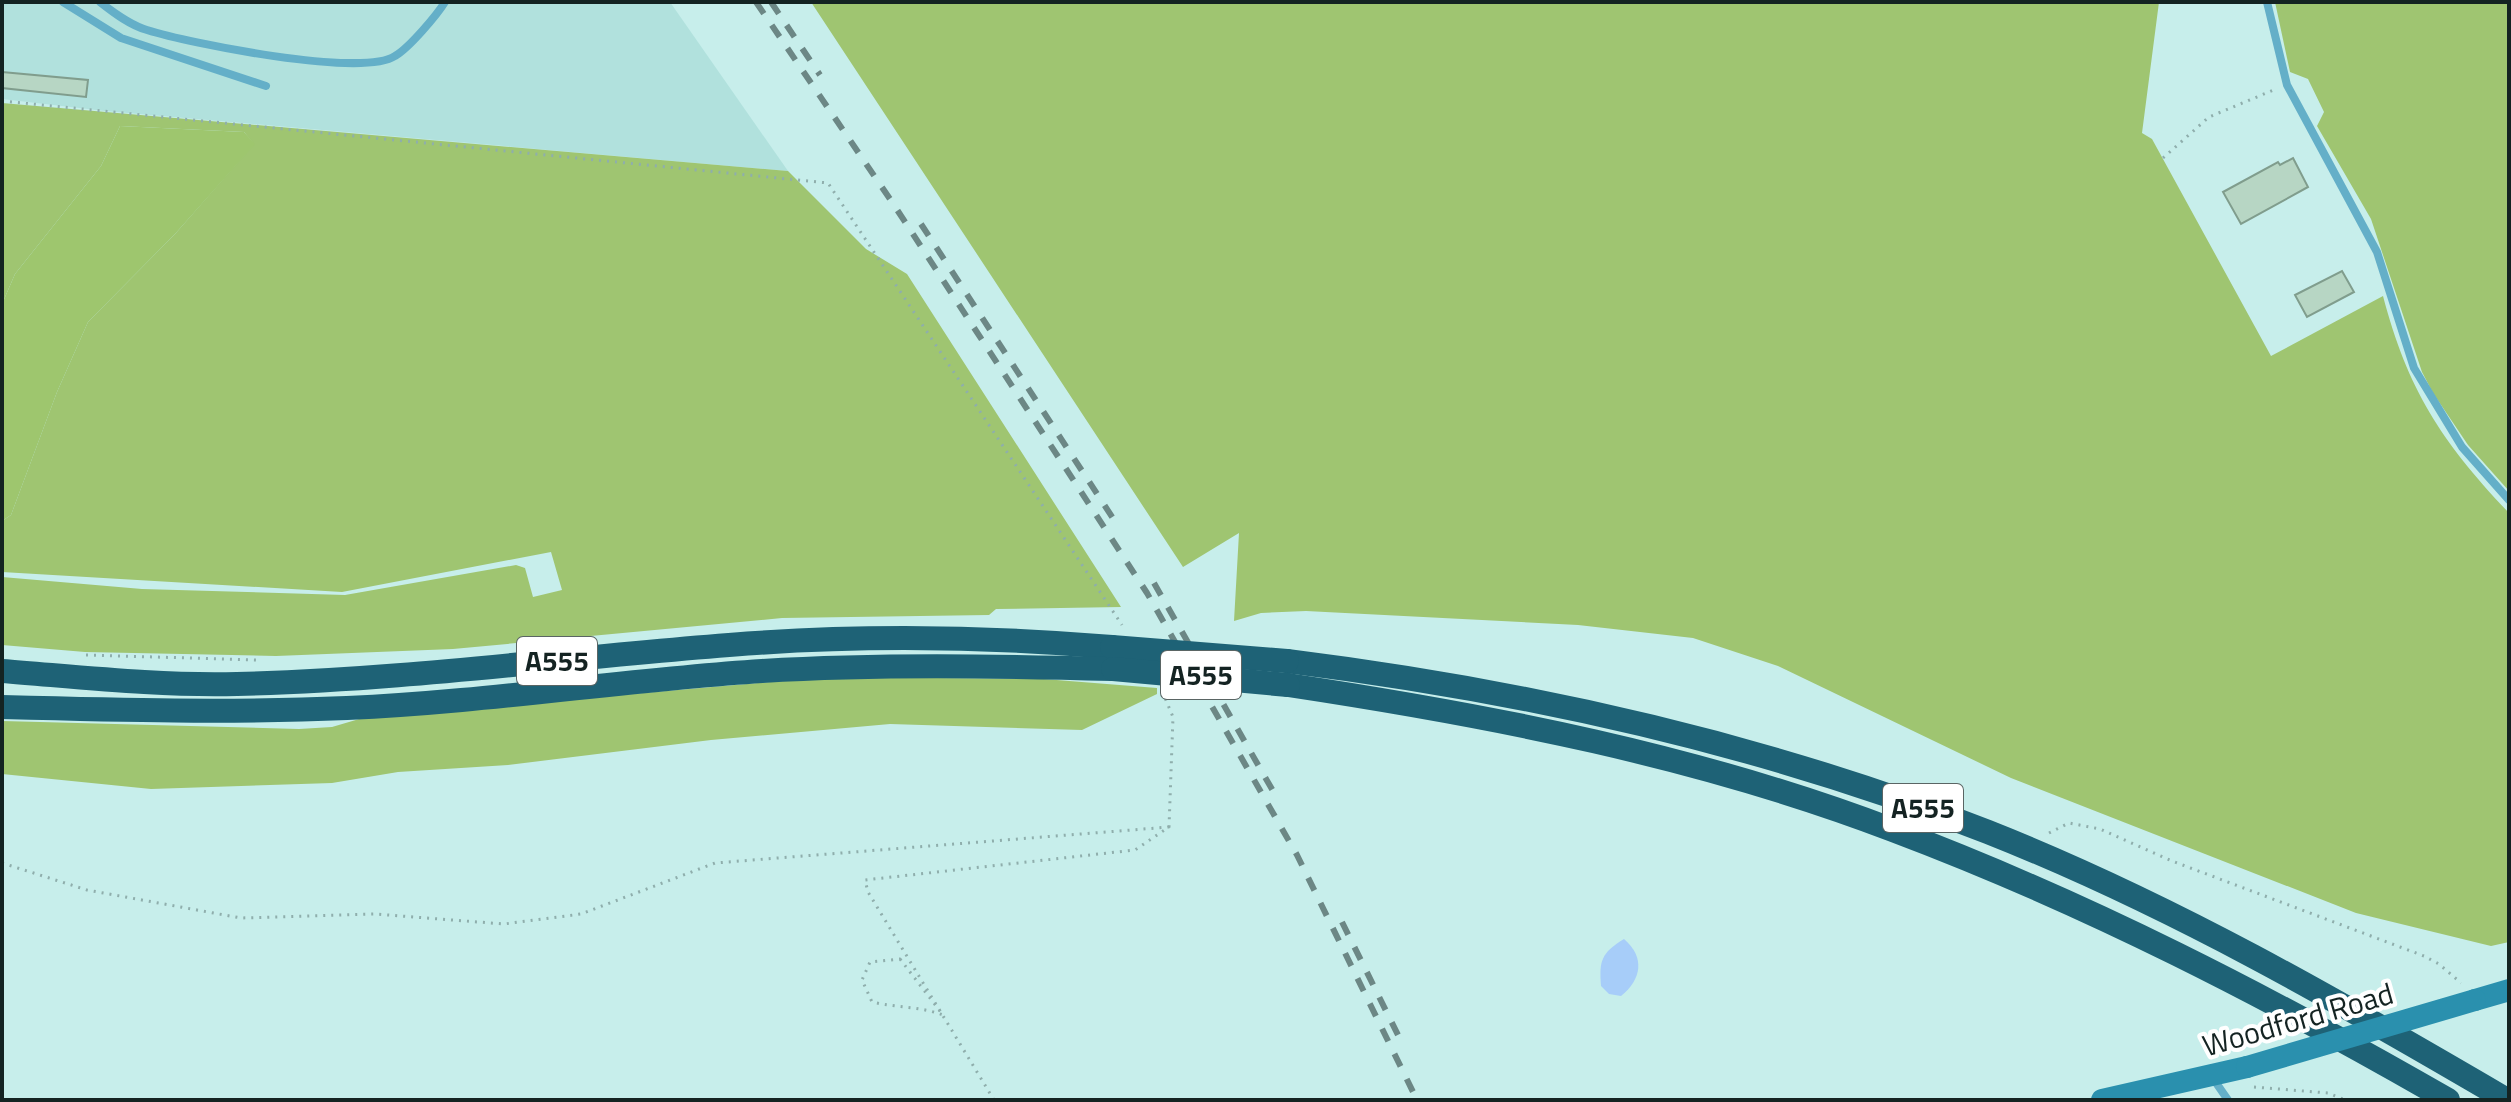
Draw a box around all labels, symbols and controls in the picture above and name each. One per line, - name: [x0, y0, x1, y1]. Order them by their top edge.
- road number: A555: [517, 637, 597, 685]
- road number: A555: [1161, 651, 1241, 699]
- road number: A555: [1883, 784, 1963, 832]
- street label: Woodford Road: [2197, 970, 2398, 1068]

